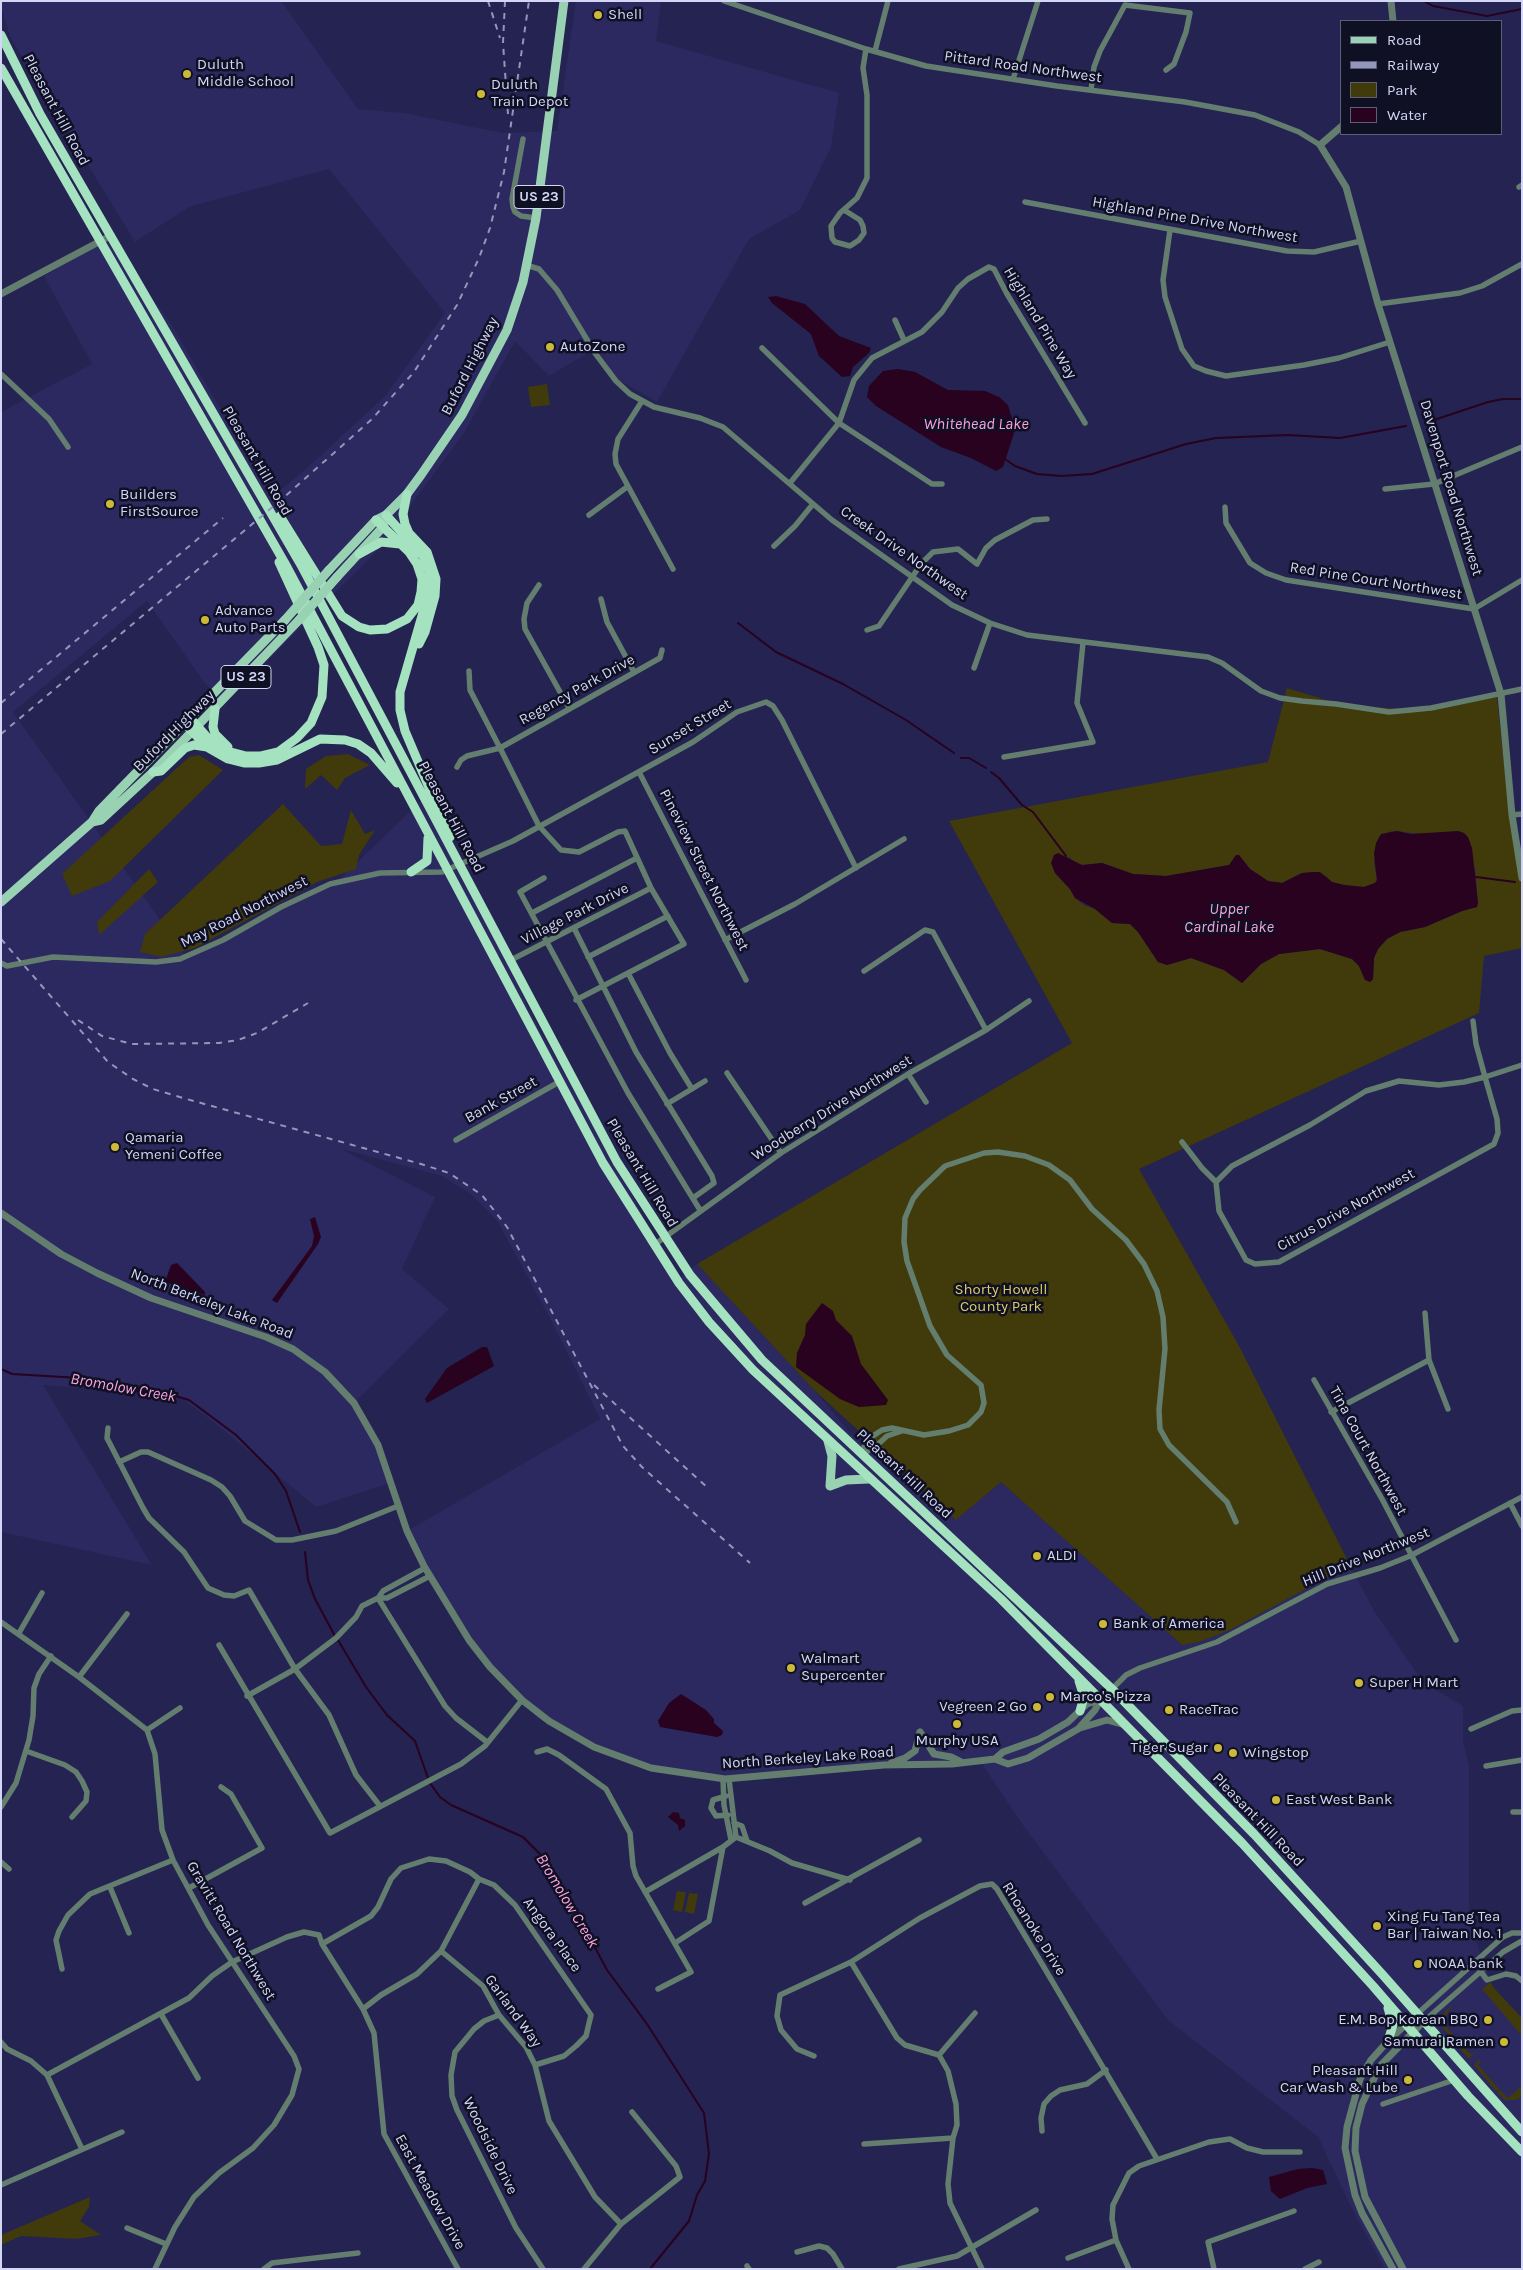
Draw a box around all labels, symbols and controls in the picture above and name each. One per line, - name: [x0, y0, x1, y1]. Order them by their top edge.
- place label: Shell: [608, 6, 642, 24]
- marker: Shell: [592, 9, 604, 21]
- legend: [1340, 20, 1503, 135]
- text: Road: [1387, 31, 1422, 49]
- street label: Pittard Road Northwest: [943, 47, 1103, 87]
- street label: Pleasant Hill Road: [19, 51, 93, 169]
- place label: Duluth Middle School: [197, 56, 294, 91]
- text: Railway: [1387, 56, 1439, 74]
- marker: Duluth Middle School: [181, 68, 193, 80]
- place label: Duluth Train Depot: [491, 76, 568, 111]
- text: Park: [1387, 81, 1417, 99]
- marker: Duluth Train Depot: [475, 88, 487, 100]
- text: Water: [1387, 106, 1427, 124]
- road number: US 23: [514, 186, 564, 208]
- street label: Highland Pine Drive Northwest: [1091, 193, 1299, 247]
- street label: Highland Pine Way: [1000, 264, 1080, 382]
- street label: Buford Highway: [438, 314, 502, 418]
- place label: AutoZone: [560, 338, 625, 356]
- marker: AutoZone: [544, 341, 556, 353]
- street label: Davenport Road Northwest: [1416, 398, 1486, 578]
- street label: Pleasant Hill Road: [218, 403, 296, 519]
- water label: Whitehead Lake: [923, 414, 1029, 434]
- place label: Builders FirstSource: [120, 486, 198, 521]
- marker: Builders FirstSource: [104, 498, 116, 510]
- street label: Creek Drive Northwest: [837, 502, 971, 604]
- street label: Red Pine Court Northwest: [1289, 558, 1463, 604]
- place label: Advance Auto Parts: [215, 602, 286, 637]
- marker: Advance Auto Parts: [199, 614, 211, 626]
- street label: Regency Park Drive: [516, 651, 638, 729]
- road number: US 23: [221, 666, 271, 689]
- street label: Buford Highway: [130, 687, 218, 775]
- street label: Sunset Street: [645, 695, 735, 759]
- street label: Pleasant Hill Road: [414, 758, 488, 876]
- street label: Pineview Street Northwest: [655, 786, 753, 954]
- street label: May Road Northwest: [177, 872, 311, 952]
- street label: Village Park Drive: [518, 879, 632, 949]
- water label: Upper Cardinal Lake: [1184, 899, 1274, 937]
- street label: Woodberry Drive Northwest: [749, 1051, 915, 1165]
- street label: Bank Street: [462, 1073, 540, 1127]
- street label: Pleasant Hill Road: [602, 1115, 682, 1231]
- place label: Qamaria Yemeni Coffee: [125, 1129, 222, 1164]
- marker: Qamaria Yemeni Coffee: [109, 1141, 121, 1153]
- street label: Citrus Drive Northwest: [1274, 1165, 1418, 1255]
- street label: North Berkeley Lake Road: [128, 1265, 296, 1343]
- park label: Shorty Howell County Park: [954, 1281, 1048, 1316]
- water label: Bromolow Creek: [69, 1369, 177, 1407]
- street label: Tina Court Northwest: [1325, 1383, 1411, 1519]
- street label: Pleasant Hill Road: [853, 1425, 955, 1523]
- street label: Hill Drive Northwest: [1300, 1523, 1432, 1591]
- place label: ALDI: [1047, 1547, 1077, 1565]
- marker: ALDI: [1031, 1550, 1043, 1562]
- place label: Bank of America: [1113, 1615, 1225, 1633]
- marker: Bank of America: [1097, 1618, 1109, 1630]
- place label: Walmart Supercenter: [801, 1650, 884, 1685]
- marker: Walmart Supercenter: [785, 1662, 797, 1674]
- place label: Super H Mart: [1369, 1674, 1458, 1692]
- marker: Super H Mart: [1353, 1677, 1365, 1689]
- place label: Marco's Pizza: [1060, 1688, 1151, 1706]
- marker: Marco's Pizza: [1044, 1691, 1056, 1703]
- place label: Vegreen 2 Go: [939, 1698, 1027, 1716]
- marker: Vegreen 2 Go: [1031, 1701, 1043, 1713]
- place label: RaceTrac: [1179, 1701, 1239, 1719]
- marker: RaceTrac: [1163, 1704, 1175, 1716]
- marker: Murphy USA: [951, 1718, 963, 1730]
- place label: Murphy USA: [915, 1732, 999, 1750]
- place label: Tiger Sugar: [1131, 1739, 1208, 1757]
- marker: Tiger Sugar: [1212, 1742, 1224, 1754]
- street label: North Berkeley Lake Road: [721, 1743, 895, 1773]
- place label: Wingstop: [1243, 1744, 1309, 1762]
- marker: Wingstop: [1227, 1747, 1239, 1759]
- street label: Pleasant Hill Road: [1209, 1769, 1307, 1871]
- place label: East West Bank: [1286, 1791, 1393, 1809]
- marker: East West Bank: [1270, 1794, 1282, 1806]
- water label: Bromolow Creek: [531, 1850, 603, 1952]
- street label: Gravitt Road Northwest: [182, 1858, 280, 2004]
- street label: Rhoanoke Drive: [998, 1879, 1070, 1979]
- street label: Angora Place: [519, 1894, 585, 1976]
- place label: Xing Fu Tang Tea Bar | Taiwan No. 1: [1387, 1908, 1502, 1943]
- marker: Xing Fu Tang Tea Bar | Taiwan No. 1: [1371, 1920, 1383, 1932]
- place label: NOAA bank: [1428, 1955, 1503, 1973]
- marker: NOAA bank: [1412, 1958, 1424, 1970]
- street label: Garland Way: [481, 1971, 545, 2051]
- place label: E.M. Bop Korean BBQ: [1338, 2011, 1478, 2029]
- marker: E.M. Bop Korean BBQ: [1482, 2014, 1494, 2026]
- place label: Samurai Ramen: [1384, 2033, 1494, 2051]
- marker: Samurai Ramen: [1498, 2036, 1510, 2048]
- place label: Pleasant Hill Car Wash & Lube: [1280, 2062, 1398, 2097]
- marker: Pleasant Hill Car Wash & Lube: [1402, 2074, 1414, 2086]
- street label: Woodside Drive: [459, 2095, 521, 2197]
- street label: East Meadow Drive: [391, 2131, 469, 2253]

